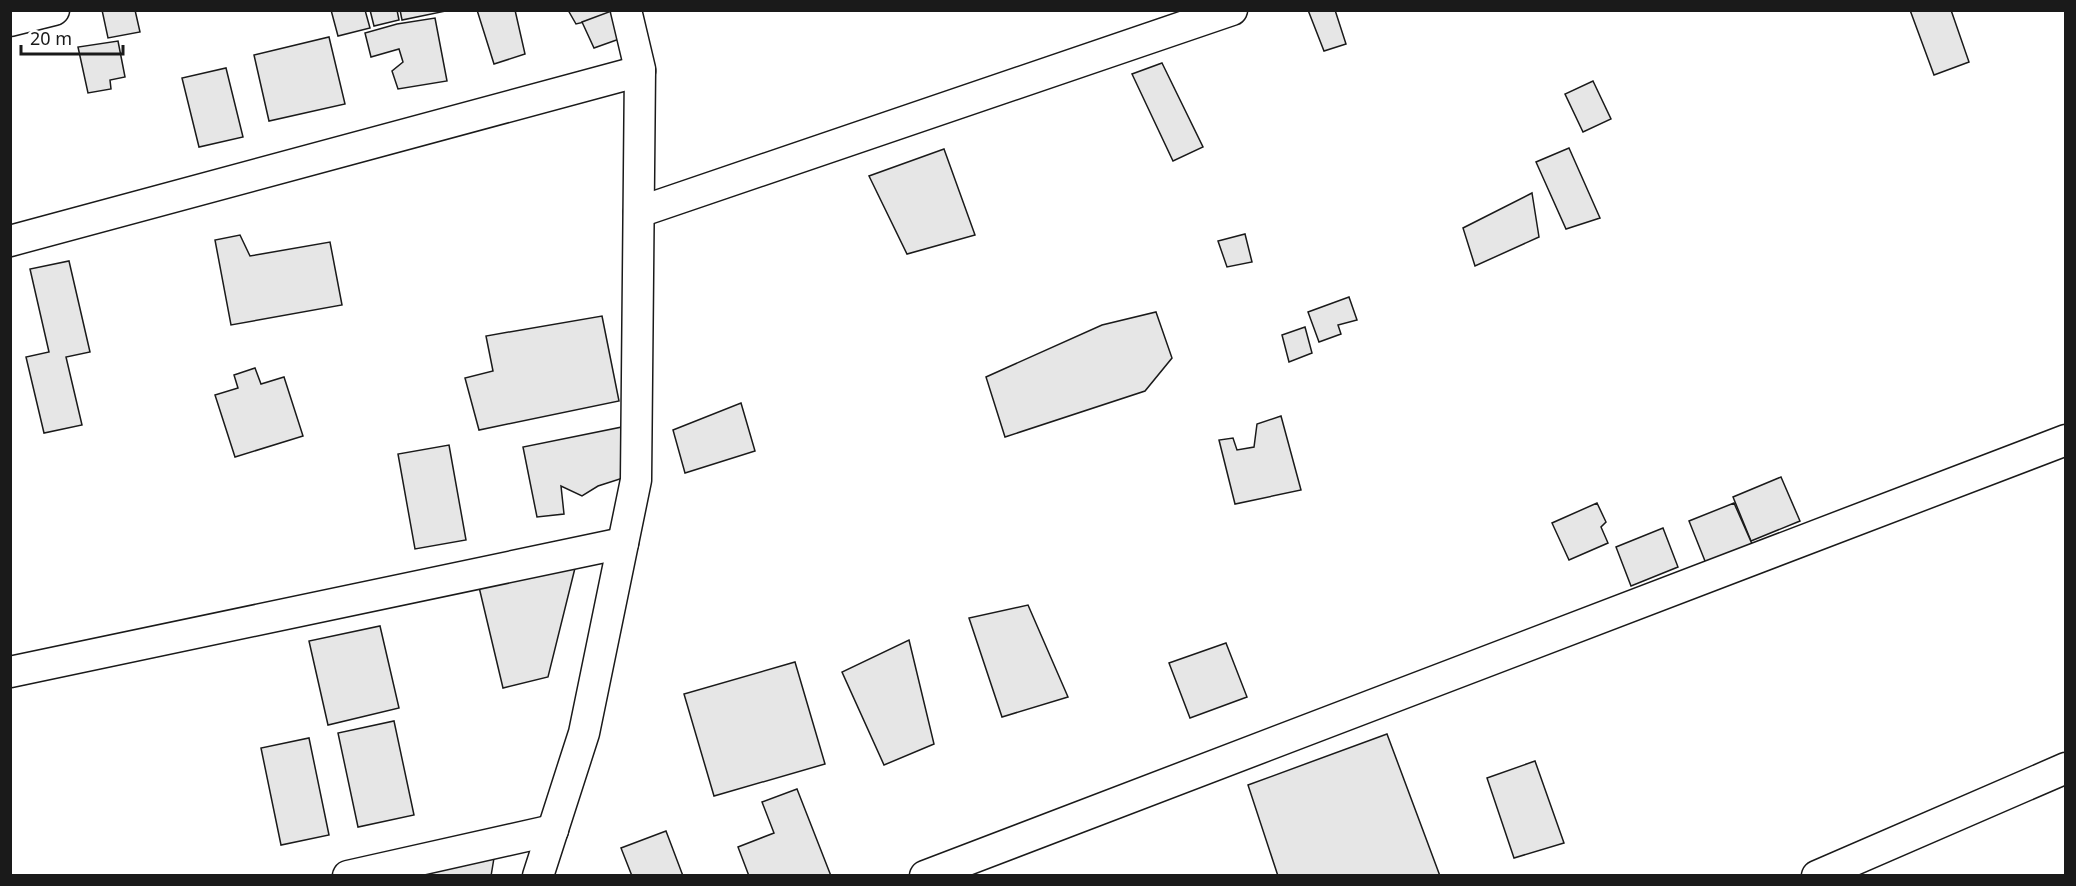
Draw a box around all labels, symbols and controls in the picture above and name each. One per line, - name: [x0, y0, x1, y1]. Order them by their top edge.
- scale bar: [21, 18, 123, 56]
- text: 20 m: [30, 26, 72, 50]

